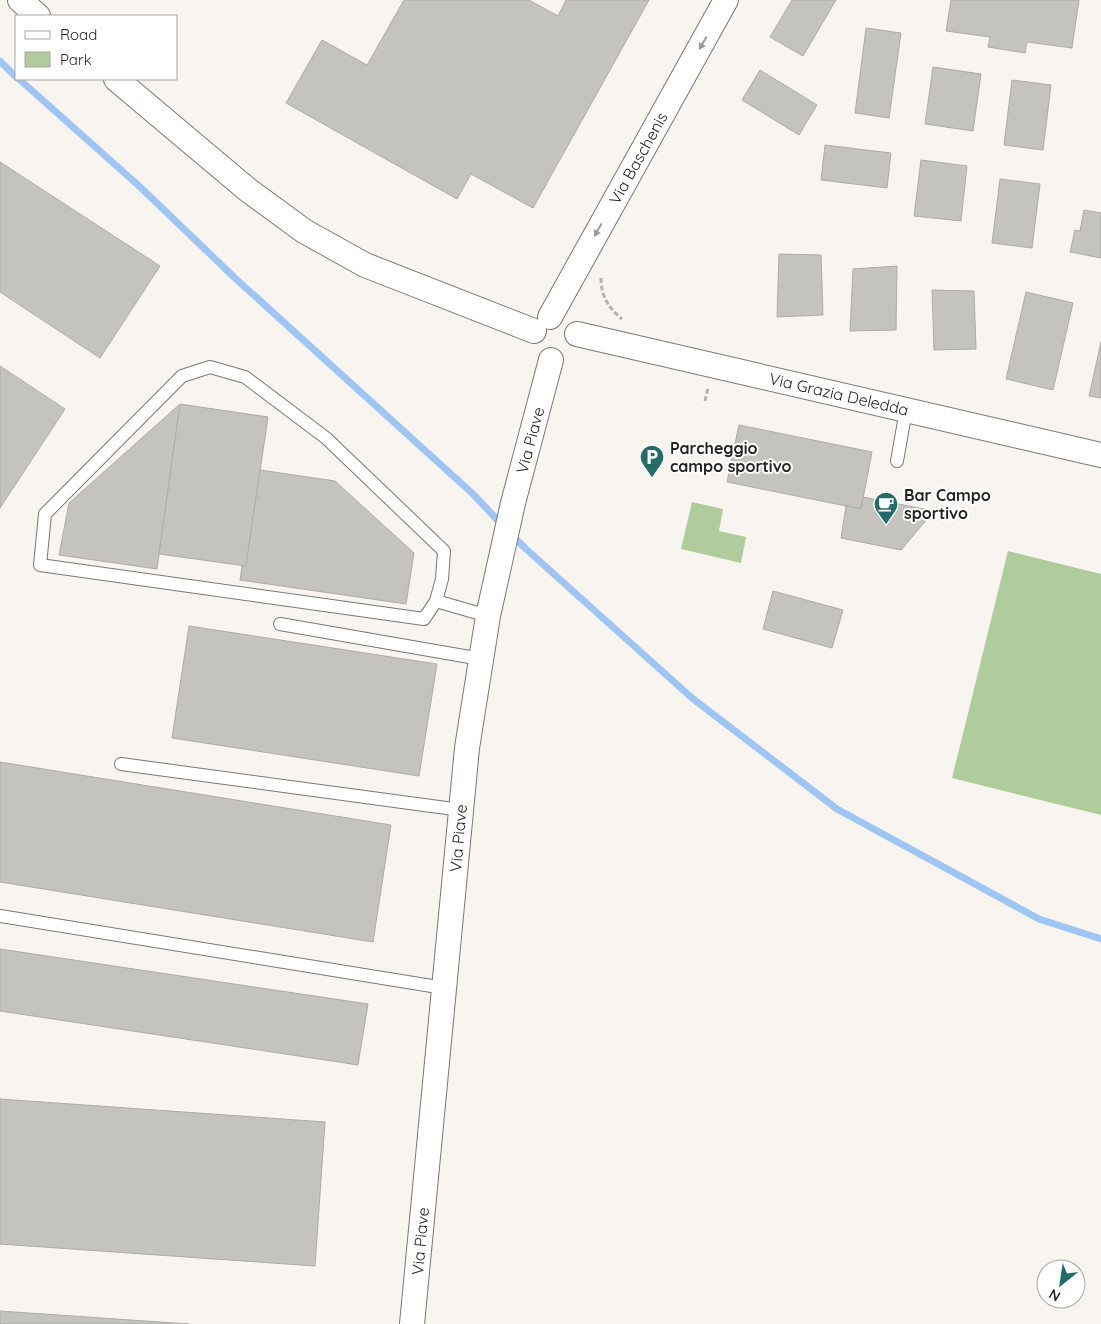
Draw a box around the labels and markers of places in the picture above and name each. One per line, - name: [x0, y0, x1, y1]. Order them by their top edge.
- place label: Parcheggio campo sportivo: [670, 438, 792, 476]
- parking icon: Parcheggio campo sportivo: [639, 444, 665, 478]
- place label: Bar Campo sportivo: [904, 485, 991, 523]
- cafe icon: Bar Campo sportivo: [873, 491, 899, 525]

